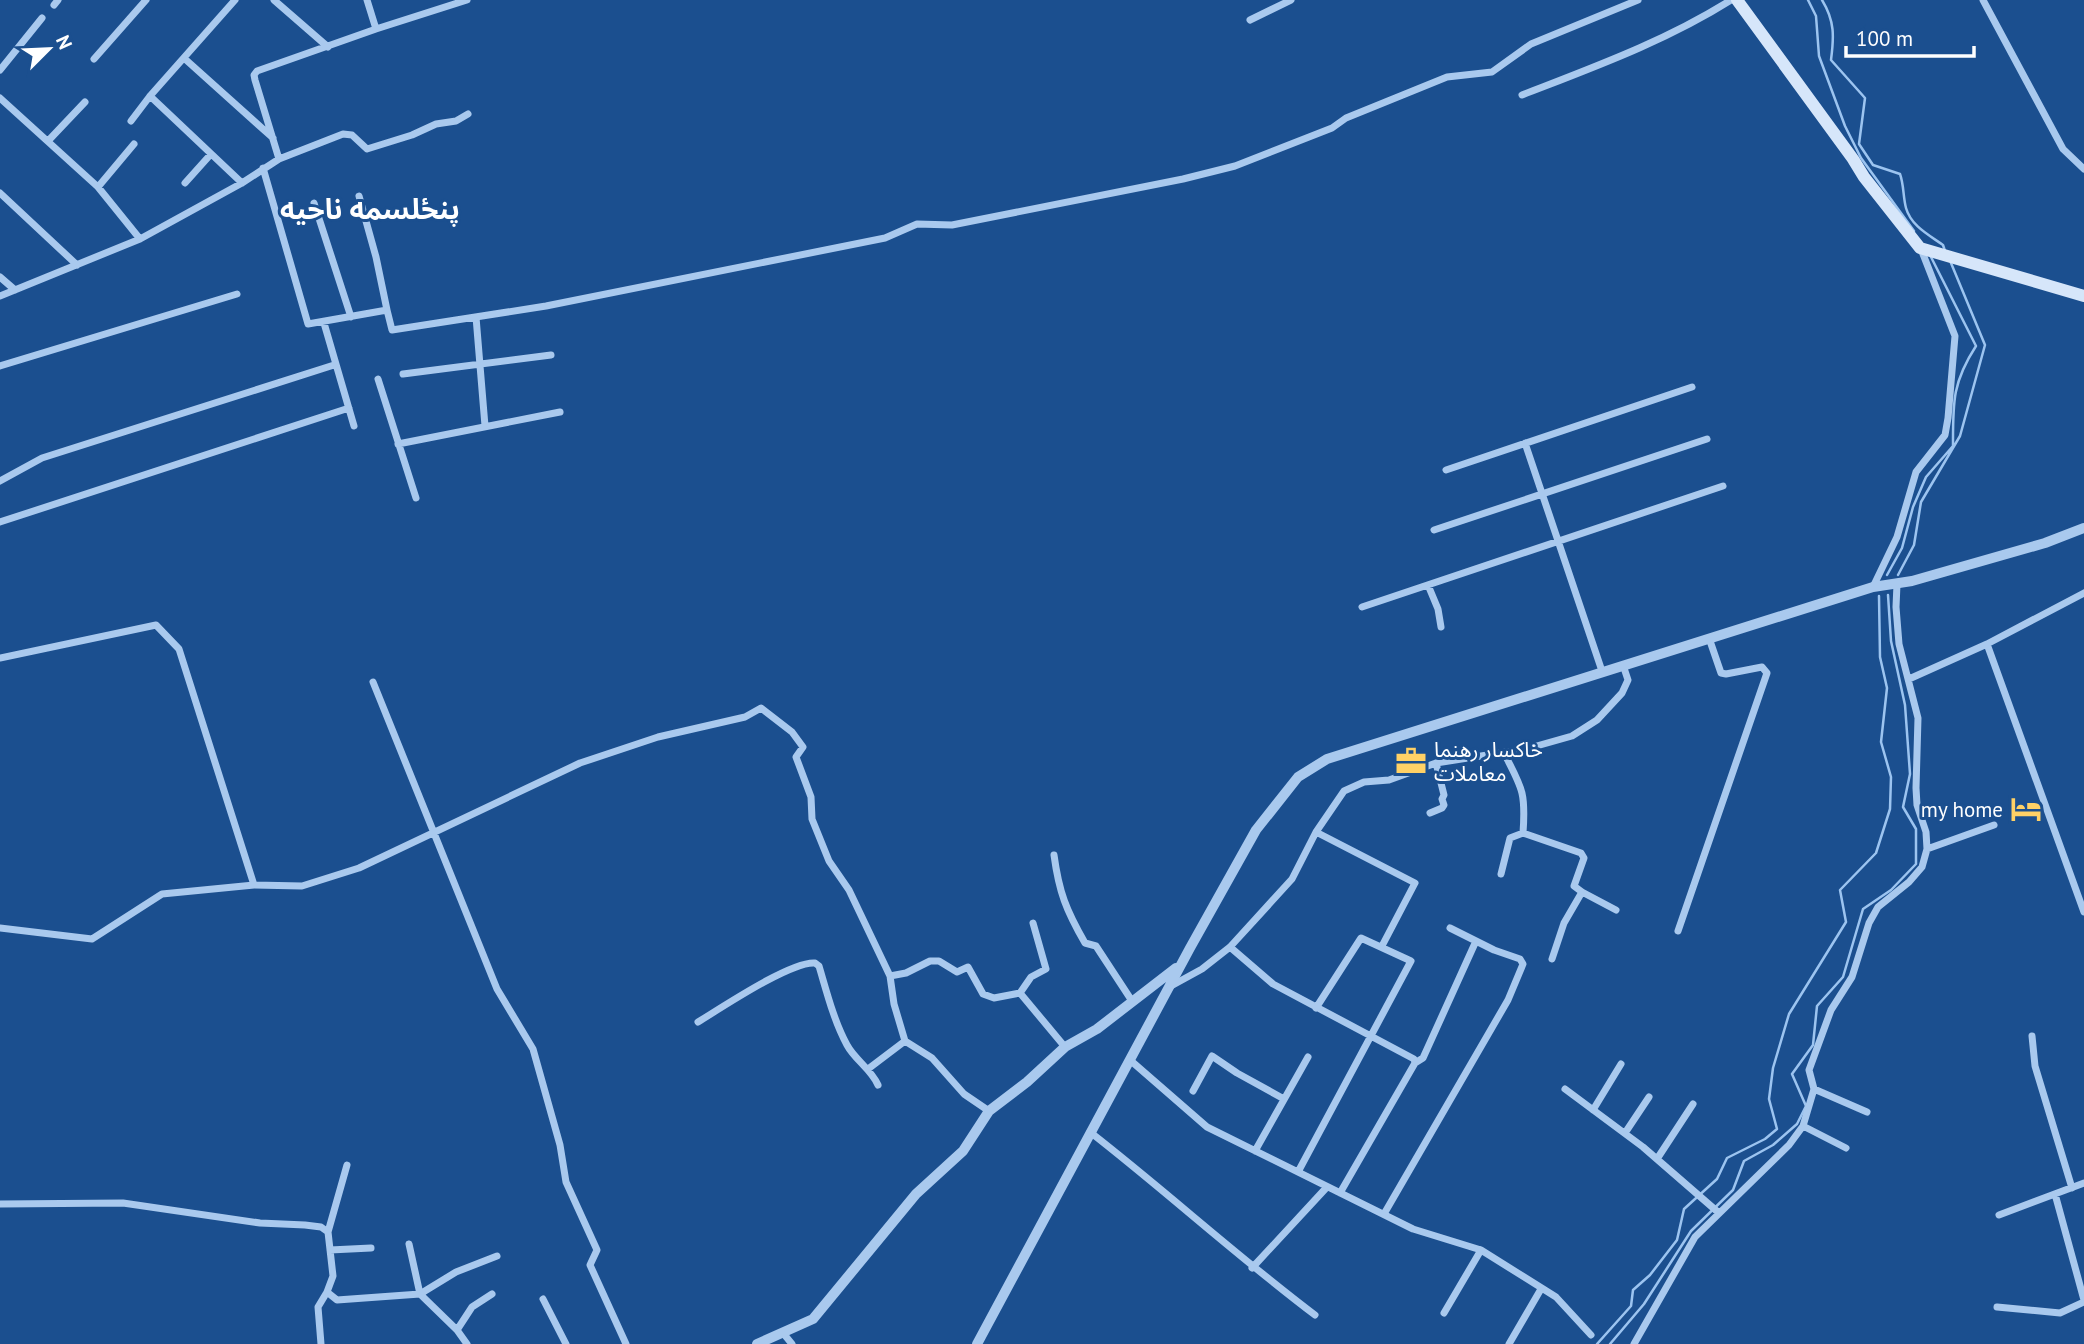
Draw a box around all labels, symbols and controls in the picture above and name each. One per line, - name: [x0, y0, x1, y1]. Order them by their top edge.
- north arrow: [14, 14, 84, 84]
- scale bar: [1846, 14, 1974, 58]
- text: 100 m: [1856, 25, 1913, 52]
- text: N: [51, 32, 78, 53]
- district label: پنځلسمه ناحیه: [280, 190, 460, 227]
- place label: خاکسار رهنما معاملات: [1434, 736, 1543, 787]
- office icon: خاکسار رهنما معاملات: [1394, 744, 1428, 778]
- hotel icon: my home: [2009, 792, 2043, 826]
- place label: my home: [1921, 796, 2003, 823]

